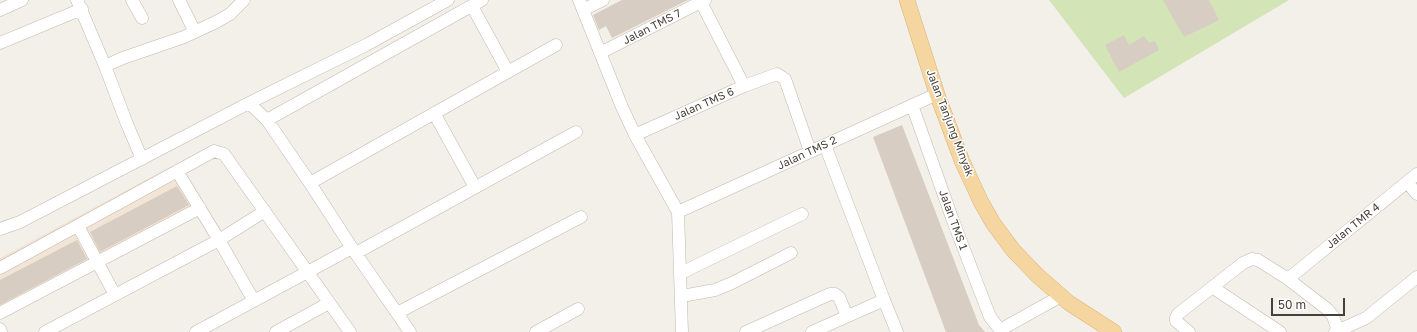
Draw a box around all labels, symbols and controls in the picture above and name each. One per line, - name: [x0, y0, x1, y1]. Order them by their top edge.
- street label: Jalan TMS 7: [621, 7, 683, 47]
- street label: Jalan Tanjung Minyak: [924, 68, 976, 178]
- street label: Jalan TMS 6: [672, 85, 736, 123]
- street label: Jalan TMS 2: [775, 133, 839, 173]
- street label: Jalan TMS 1: [936, 188, 970, 252]
- street label: Jalan TMR 4: [1324, 200, 1382, 252]
- scale bar: [1273, 290, 1347, 316]
- text: 50 m: [1278, 297, 1306, 312]

